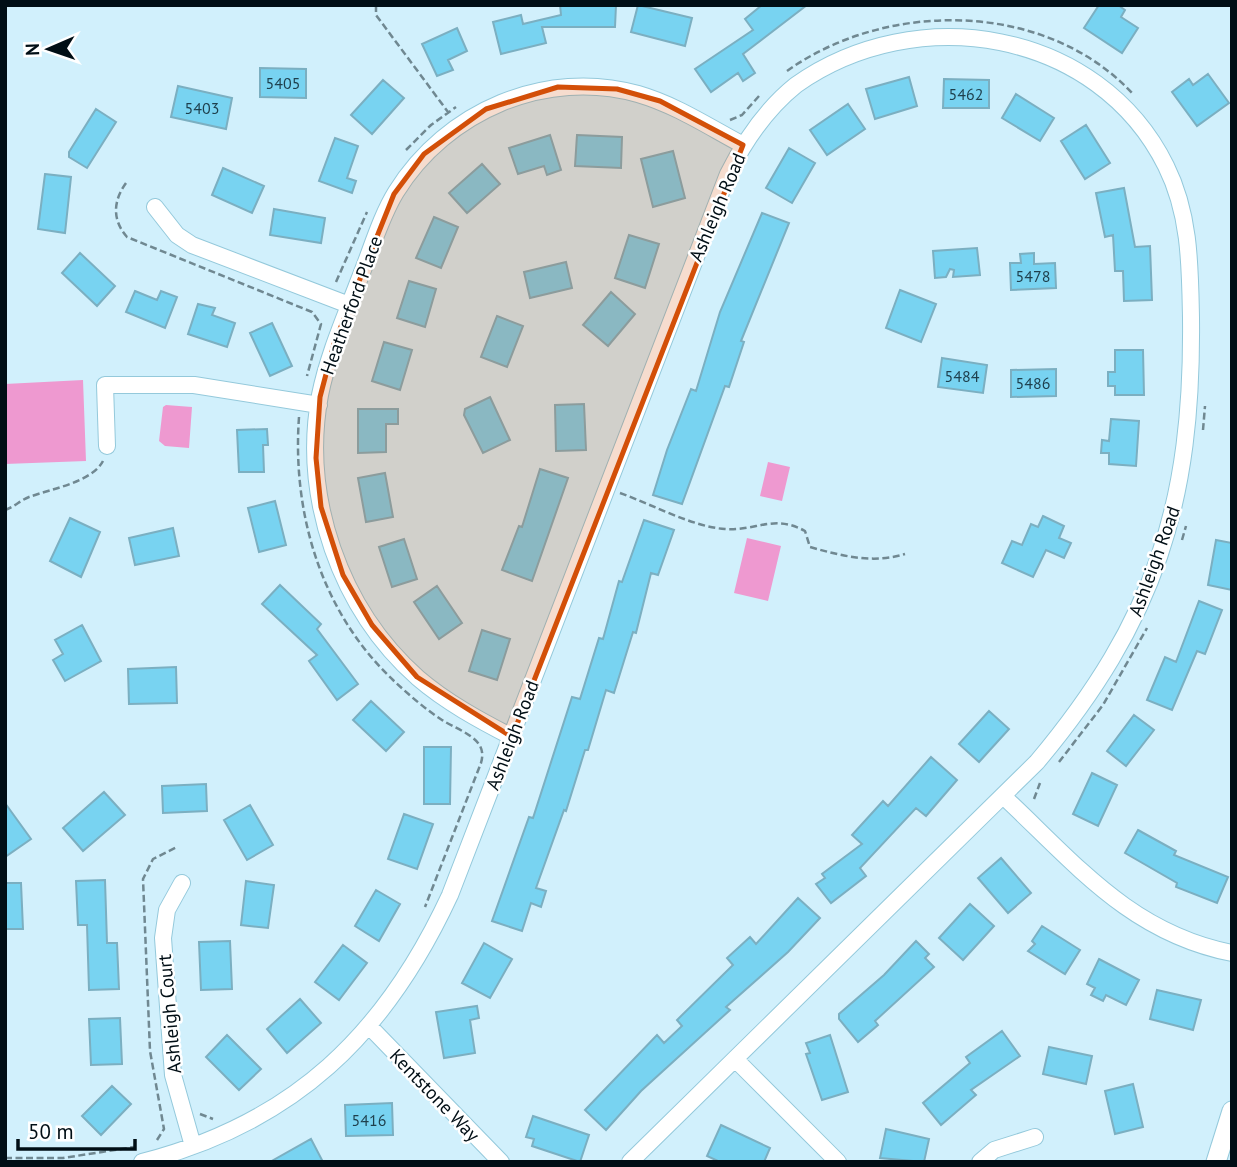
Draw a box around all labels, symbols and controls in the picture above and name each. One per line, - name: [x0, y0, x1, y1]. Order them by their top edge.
- north arrow: [14, 14, 84, 84]
- text: N: [20, 43, 44, 56]
- house number: 5405: [266, 73, 300, 93]
- house number: 5462: [949, 84, 983, 104]
- house number: 5403: [185, 98, 219, 118]
- street label: Ashleigh Road: [683, 149, 751, 265]
- street label: Heatherford Place: [315, 232, 387, 378]
- house number: 5478: [1016, 266, 1050, 286]
- house number: 5484: [945, 366, 980, 386]
- house number: 5486: [1016, 373, 1050, 393]
- street label: Ashleigh Road: [1123, 503, 1185, 619]
- street label: Ashleigh Road: [480, 677, 544, 793]
- street label: Ashleigh Court: [152, 953, 186, 1075]
- street label: Kentstone Way: [385, 1044, 485, 1146]
- scale bar: [18, 1108, 135, 1152]
- house number: 5416: [352, 1110, 386, 1130]
- text: 50 m: [28, 1118, 74, 1145]

